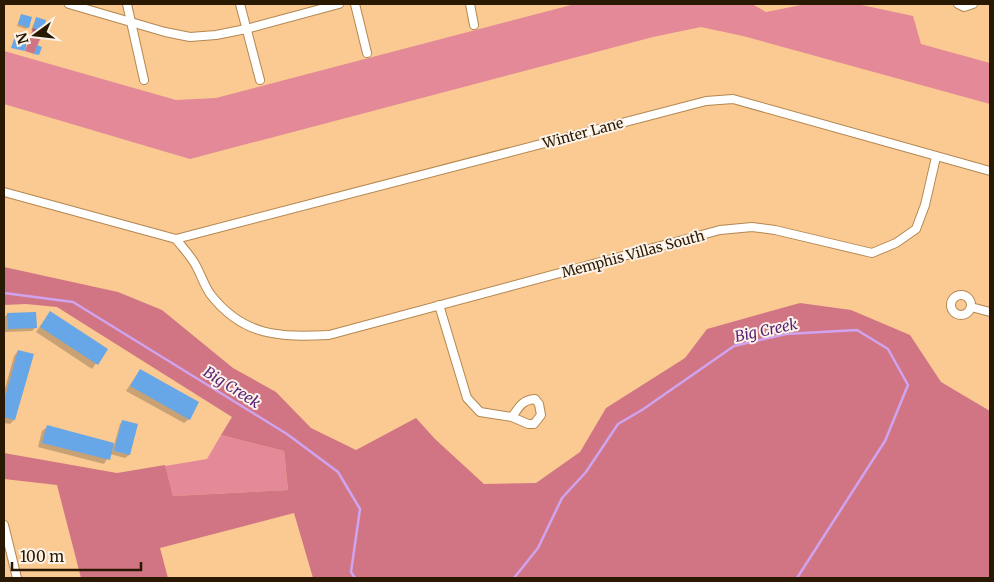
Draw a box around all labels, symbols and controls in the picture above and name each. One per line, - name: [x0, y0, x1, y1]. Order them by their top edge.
- north arrow: [10, 10, 60, 60]
- text: N: [12, 31, 33, 46]
- street label: Winter Lane: [540, 114, 625, 153]
- street label: Memphis Villas South: [560, 226, 706, 282]
- water label: Big Creek: [733, 314, 800, 346]
- water label: Big Creek: [200, 362, 265, 412]
- scale bar: [12, 540, 141, 572]
- text: 100 m: [20, 547, 64, 566]

